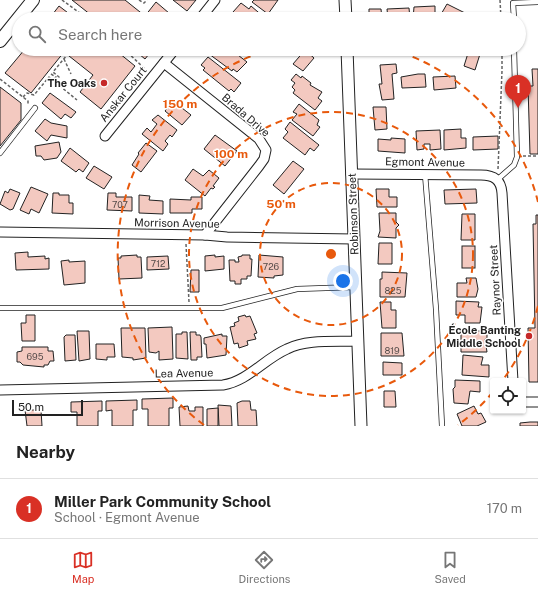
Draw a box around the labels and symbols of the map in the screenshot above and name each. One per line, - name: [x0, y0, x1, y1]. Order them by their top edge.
- street label: Anskar Court: [97, 64, 149, 124]
- pin: 1: [505, 75, 531, 108]
- place label: The Oaks: [48, 77, 96, 89]
- marker: The Oaks: [99, 78, 109, 88]
- street label: Brada Drive: [220, 91, 272, 139]
- text: 150 m: [163, 97, 197, 111]
- text: 100 m: [214, 147, 248, 161]
- street label: Egmont Avenue: [385, 155, 465, 169]
- street label: Robinson Street: [346, 173, 360, 255]
- text: 50 m: [266, 197, 296, 211]
- house number: 707: [112, 199, 128, 210]
- street label: Morrison Avenue: [134, 216, 220, 230]
- street label: Raynor Street: [487, 244, 503, 316]
- centre of rings: [324, 247, 338, 261]
- house number: 712: [151, 258, 165, 269]
- house number: 726: [263, 261, 280, 272]
- your location: [333, 271, 353, 291]
- house number: 825: [385, 285, 402, 296]
- place label: École Banting Middle School: [446, 323, 521, 349]
- marker: École Banting Middle School: [524, 331, 534, 341]
- house number: 819: [384, 345, 400, 356]
- house number: 695: [27, 351, 44, 362]
- street label: Lea Avenue: [154, 366, 214, 380]
- scale bar: [12, 398, 83, 417]

